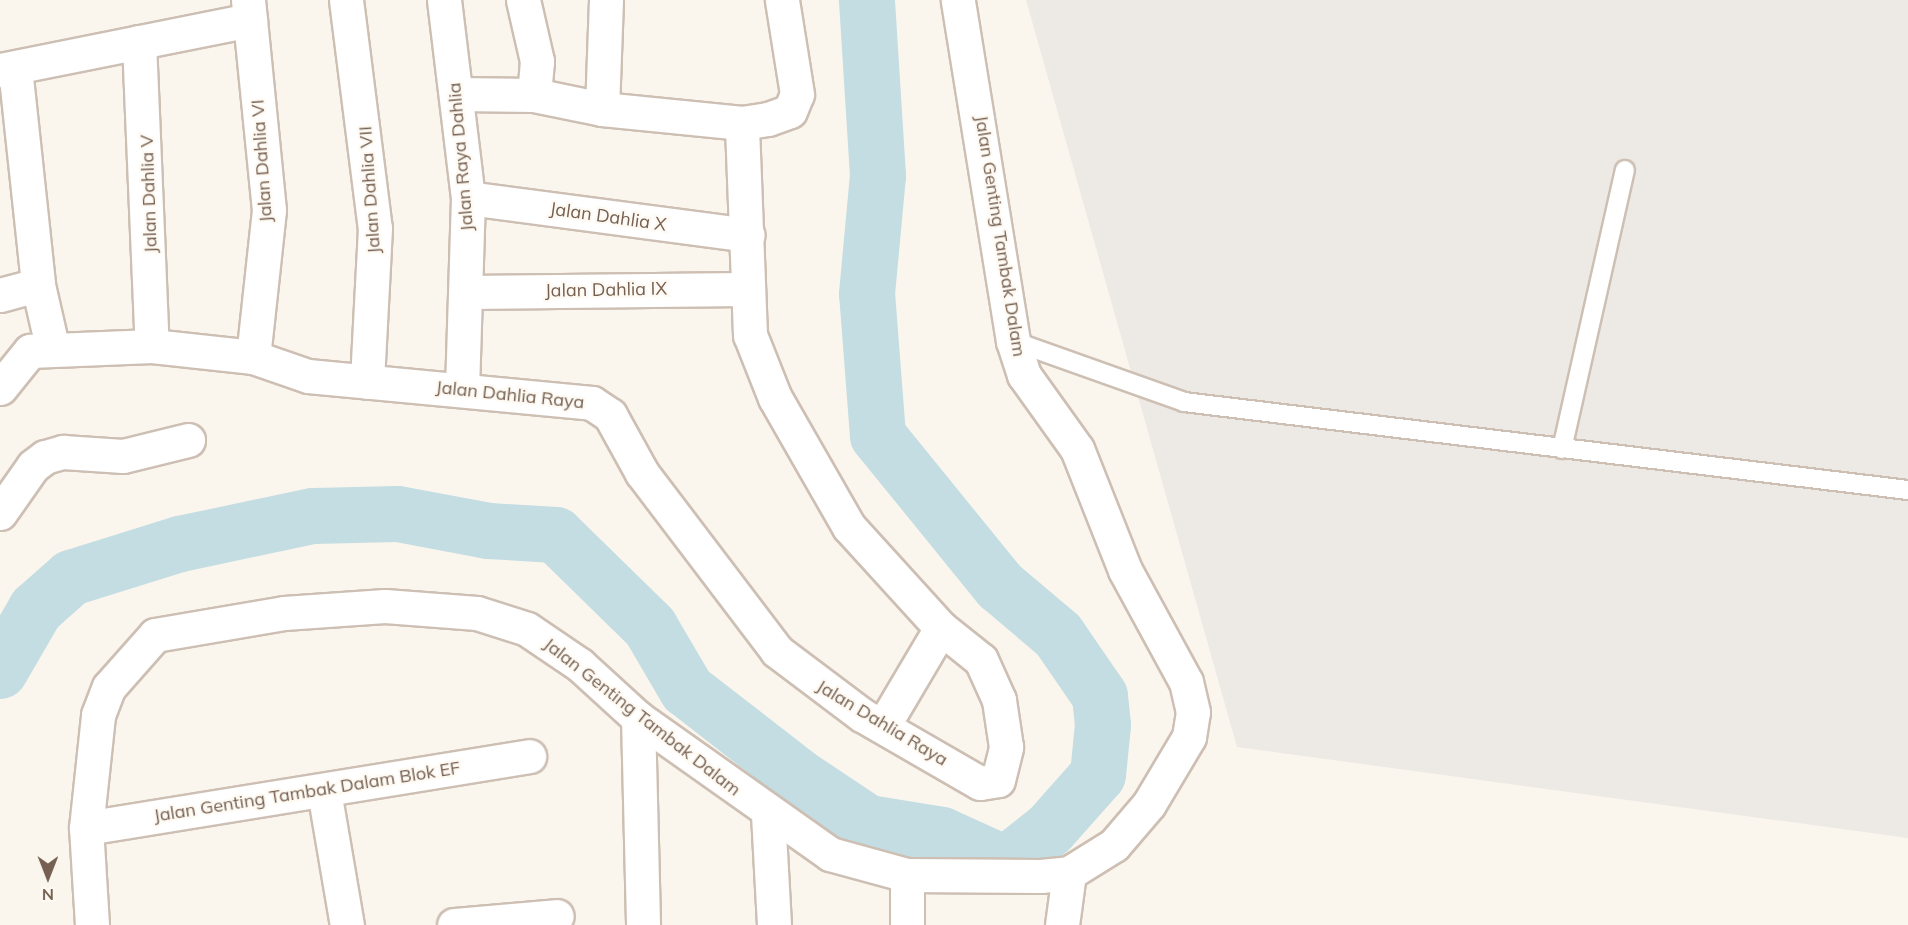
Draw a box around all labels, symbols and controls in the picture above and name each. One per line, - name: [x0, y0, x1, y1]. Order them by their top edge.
- street label: Jalan Raya Dahlia: [444, 82, 478, 232]
- street label: Jalan Dahlia VI: [247, 99, 277, 223]
- street label: Jalan Genting Tambak Dalam: [970, 114, 1030, 358]
- street label: Jalan Dahlia VII: [355, 126, 385, 254]
- street label: Jalan Dahlia V: [136, 134, 162, 254]
- street label: Jalan Dahlia X: [548, 198, 668, 236]
- street label: Jalan Dahlia IX: [545, 278, 667, 302]
- street label: Jalan Dahlia Raya: [435, 376, 585, 414]
- street label: Jalan Genting Tambak Dalam: [539, 633, 745, 801]
- street label: Jalan Dahlia Raya: [812, 675, 952, 771]
- street label: Jalan Genting Tambak Dalam Blok EF: [152, 757, 462, 827]
- north arrow: [18, 847, 78, 907]
- text: N: [42, 885, 54, 905]

